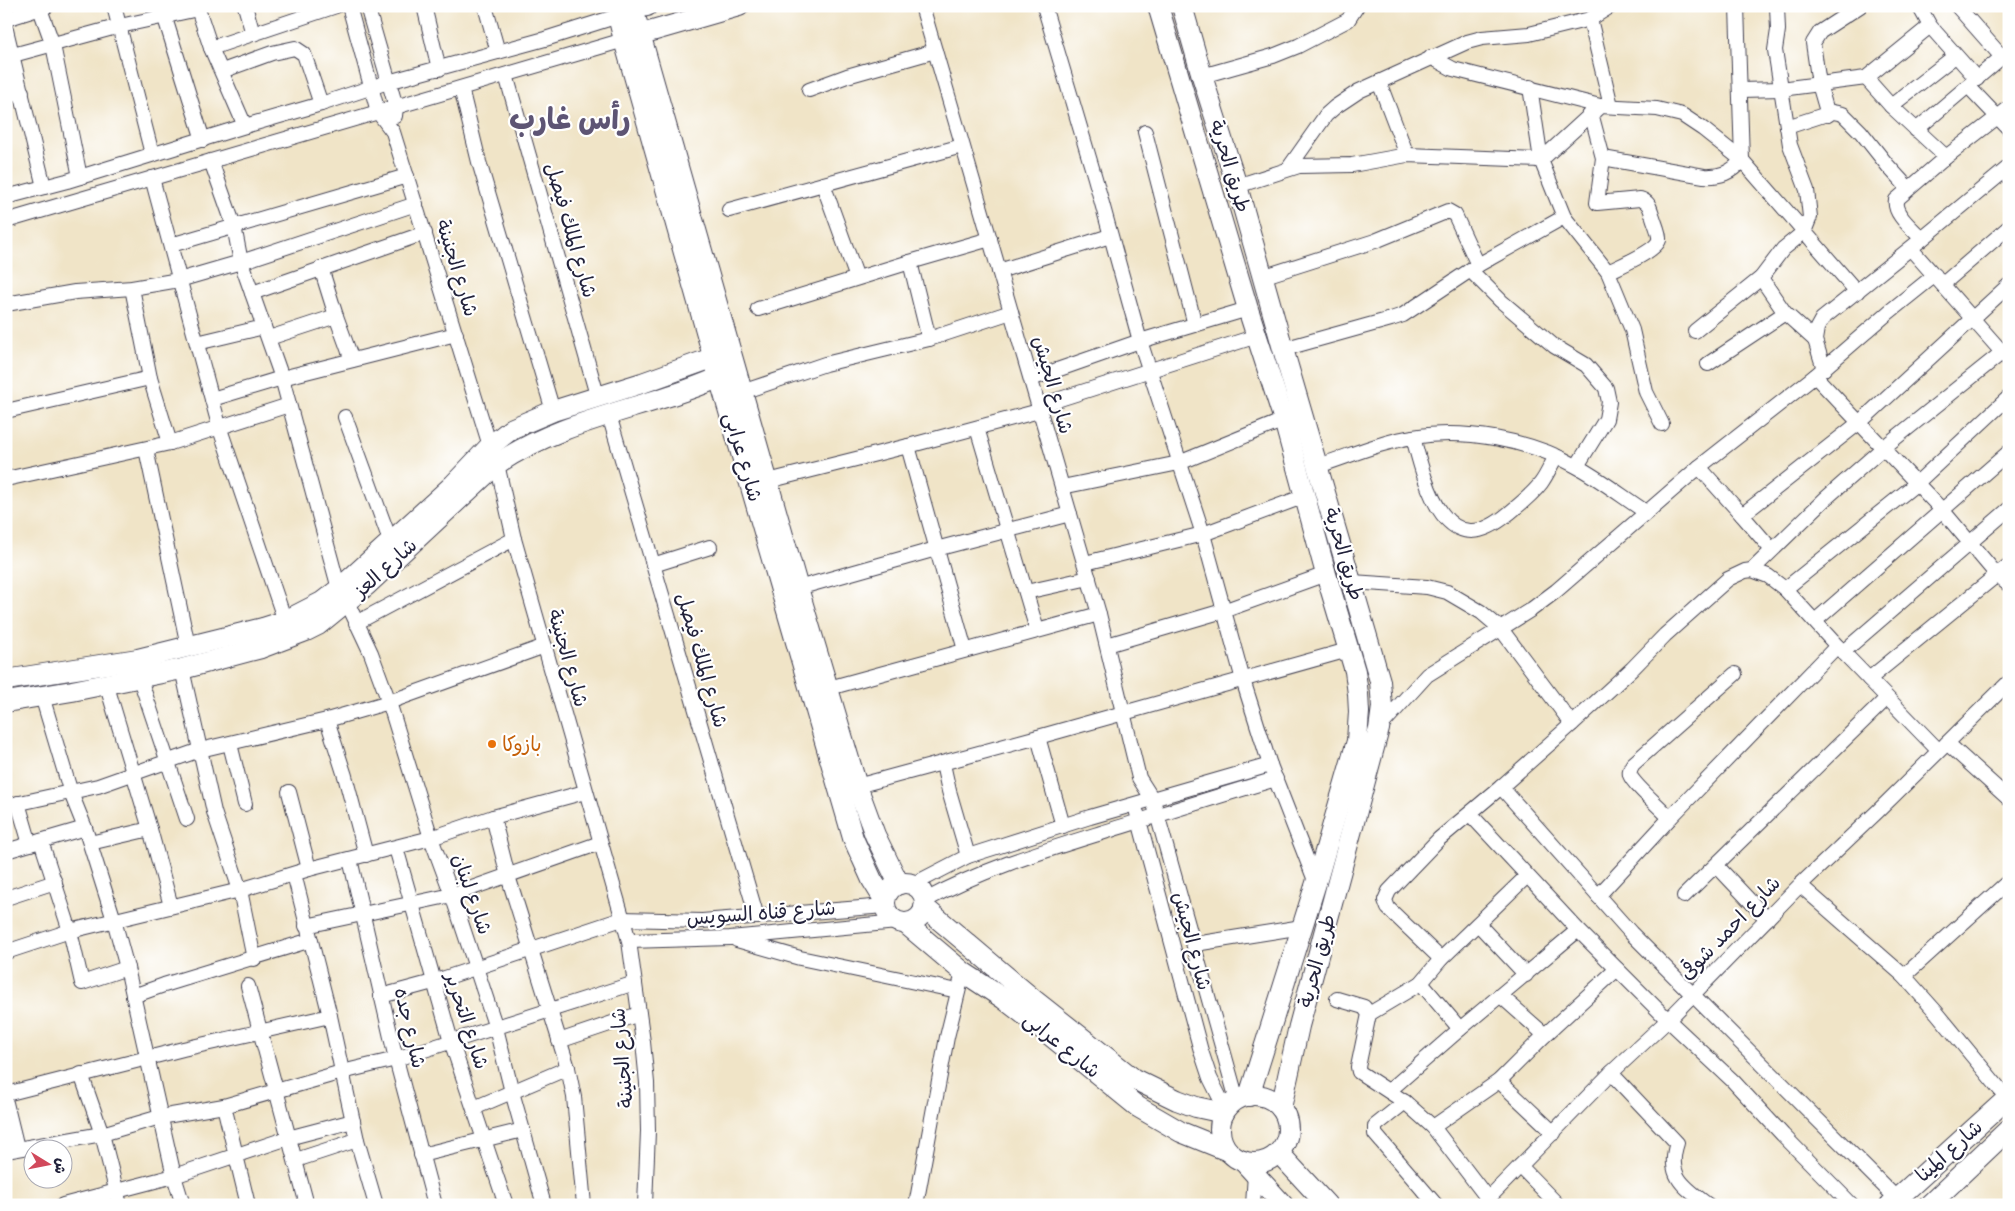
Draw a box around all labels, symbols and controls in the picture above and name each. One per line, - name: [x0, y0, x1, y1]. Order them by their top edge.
- district label: رأس غارب: [509, 100, 631, 138]
- street label: طريق الحرية: [1204, 117, 1256, 215]
- street label: شارع الملك فيصل: [539, 159, 602, 301]
- street label: شارع الجنينة: [429, 216, 484, 320]
- street label: شارع الجيش: [1026, 333, 1079, 437]
- street label: شارع عرابى: [717, 409, 768, 505]
- street label: طريق الحرية: [1319, 505, 1369, 603]
- street label: شارع العز: [346, 533, 423, 605]
- street label: شارع الملك فيصل: [670, 589, 733, 731]
- street label: شارع الجنينة: [541, 606, 594, 710]
- place label: بازوكا: [502, 732, 542, 757]
- marker: بازوكا: [486, 738, 498, 750]
- street label: شارع لبنان: [446, 850, 497, 938]
- street label: شارع احمد شوقى: [1673, 870, 1787, 986]
- street label: شارع الجيش: [1166, 889, 1217, 993]
- street label: شارع قناه السويس: [686, 895, 836, 932]
- street label: طريق الحرية: [1293, 912, 1341, 1010]
- street label: شارع التحرير: [438, 968, 494, 1073]
- street label: شارع جده: [388, 985, 431, 1071]
- street label: شارع عرابى: [1018, 1006, 1106, 1084]
- street label: شارع الجنينة: [605, 1007, 640, 1109]
- street label: شارع المينا: [1910, 1114, 1988, 1188]
- north arrow: [22, 1138, 72, 1188]
- text: ش: [51, 1157, 70, 1175]

